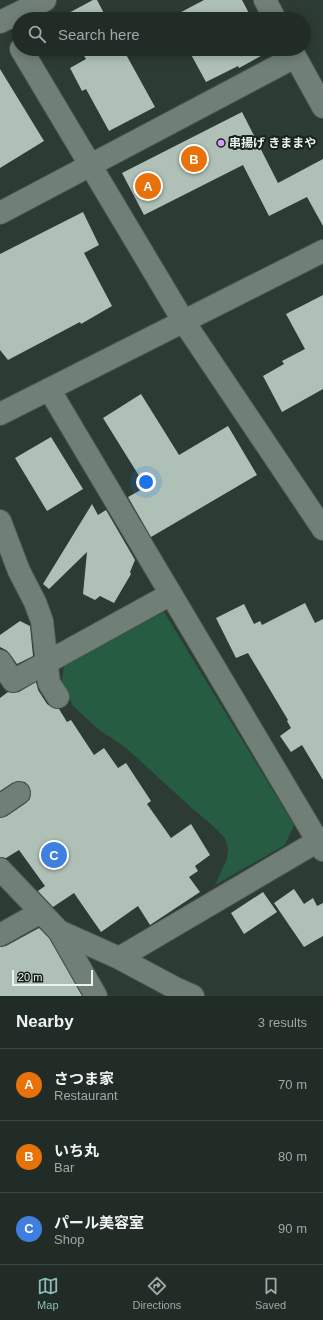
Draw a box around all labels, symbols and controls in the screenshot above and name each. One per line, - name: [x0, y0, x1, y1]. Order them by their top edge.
- search box: [12, 12, 311, 56]
- icon: search: [26, 23, 48, 45]
- text: Search here: [58, 26, 140, 43]
- place label: 串揚げ きままや: [229, 136, 316, 150]
- marker: 串揚げ きままや: [216, 138, 226, 148]
- pin: B: [181, 144, 207, 174]
- pin: A: [135, 171, 161, 201]
- your location: [136, 472, 156, 492]
- pin: C: [41, 840, 67, 870]
- scale bar: [12, 968, 93, 987]
- text: 20 m: [18, 971, 42, 983]
- text: Nearby: [16, 1012, 74, 1031]
- text: 3 results: [258, 1015, 307, 1030]
- text: さつま家: [54, 1070, 114, 1087]
- text: A: [24, 1077, 34, 1092]
- text: 70 m: [278, 1077, 307, 1092]
- text: Restaurant: [54, 1088, 118, 1103]
- text: いち丸: [54, 1142, 99, 1159]
- text: B: [24, 1149, 34, 1164]
- text: 80 m: [278, 1149, 307, 1164]
- text: Bar: [54, 1160, 74, 1175]
- text: パール美容室: [54, 1214, 144, 1231]
- text: C: [24, 1221, 34, 1236]
- text: 90 m: [278, 1221, 307, 1236]
- text: Shop: [54, 1232, 84, 1247]
- tab: Map: [37, 1275, 59, 1311]
- tab: Directions: [132, 1275, 181, 1311]
- tab: Saved: [255, 1275, 286, 1311]

